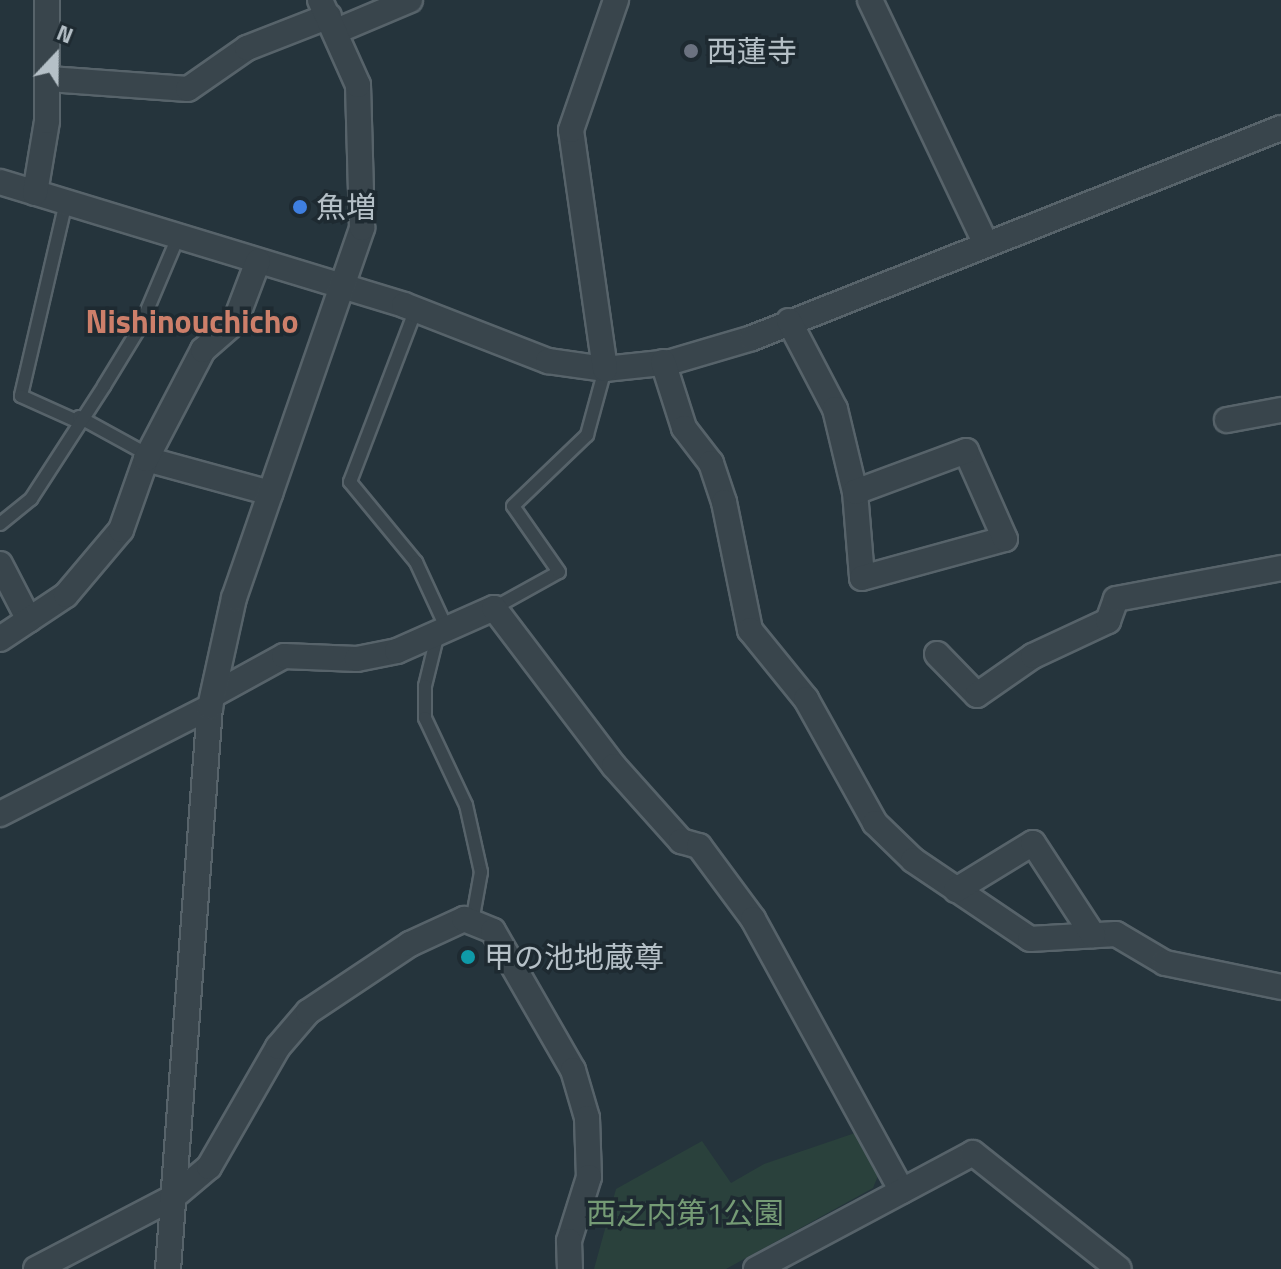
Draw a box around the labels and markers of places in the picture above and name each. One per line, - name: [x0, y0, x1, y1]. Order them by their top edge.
- place label: 西蓮寺: [707, 33, 797, 69]
- marker: 西蓮寺: [682, 42, 700, 60]
- place label: 魚増: [316, 189, 376, 225]
- marker: 魚増: [291, 198, 309, 216]
- place label: 甲の池地蔵尊: [484, 939, 664, 975]
- marker: 甲の池地蔵尊: [459, 948, 477, 966]

